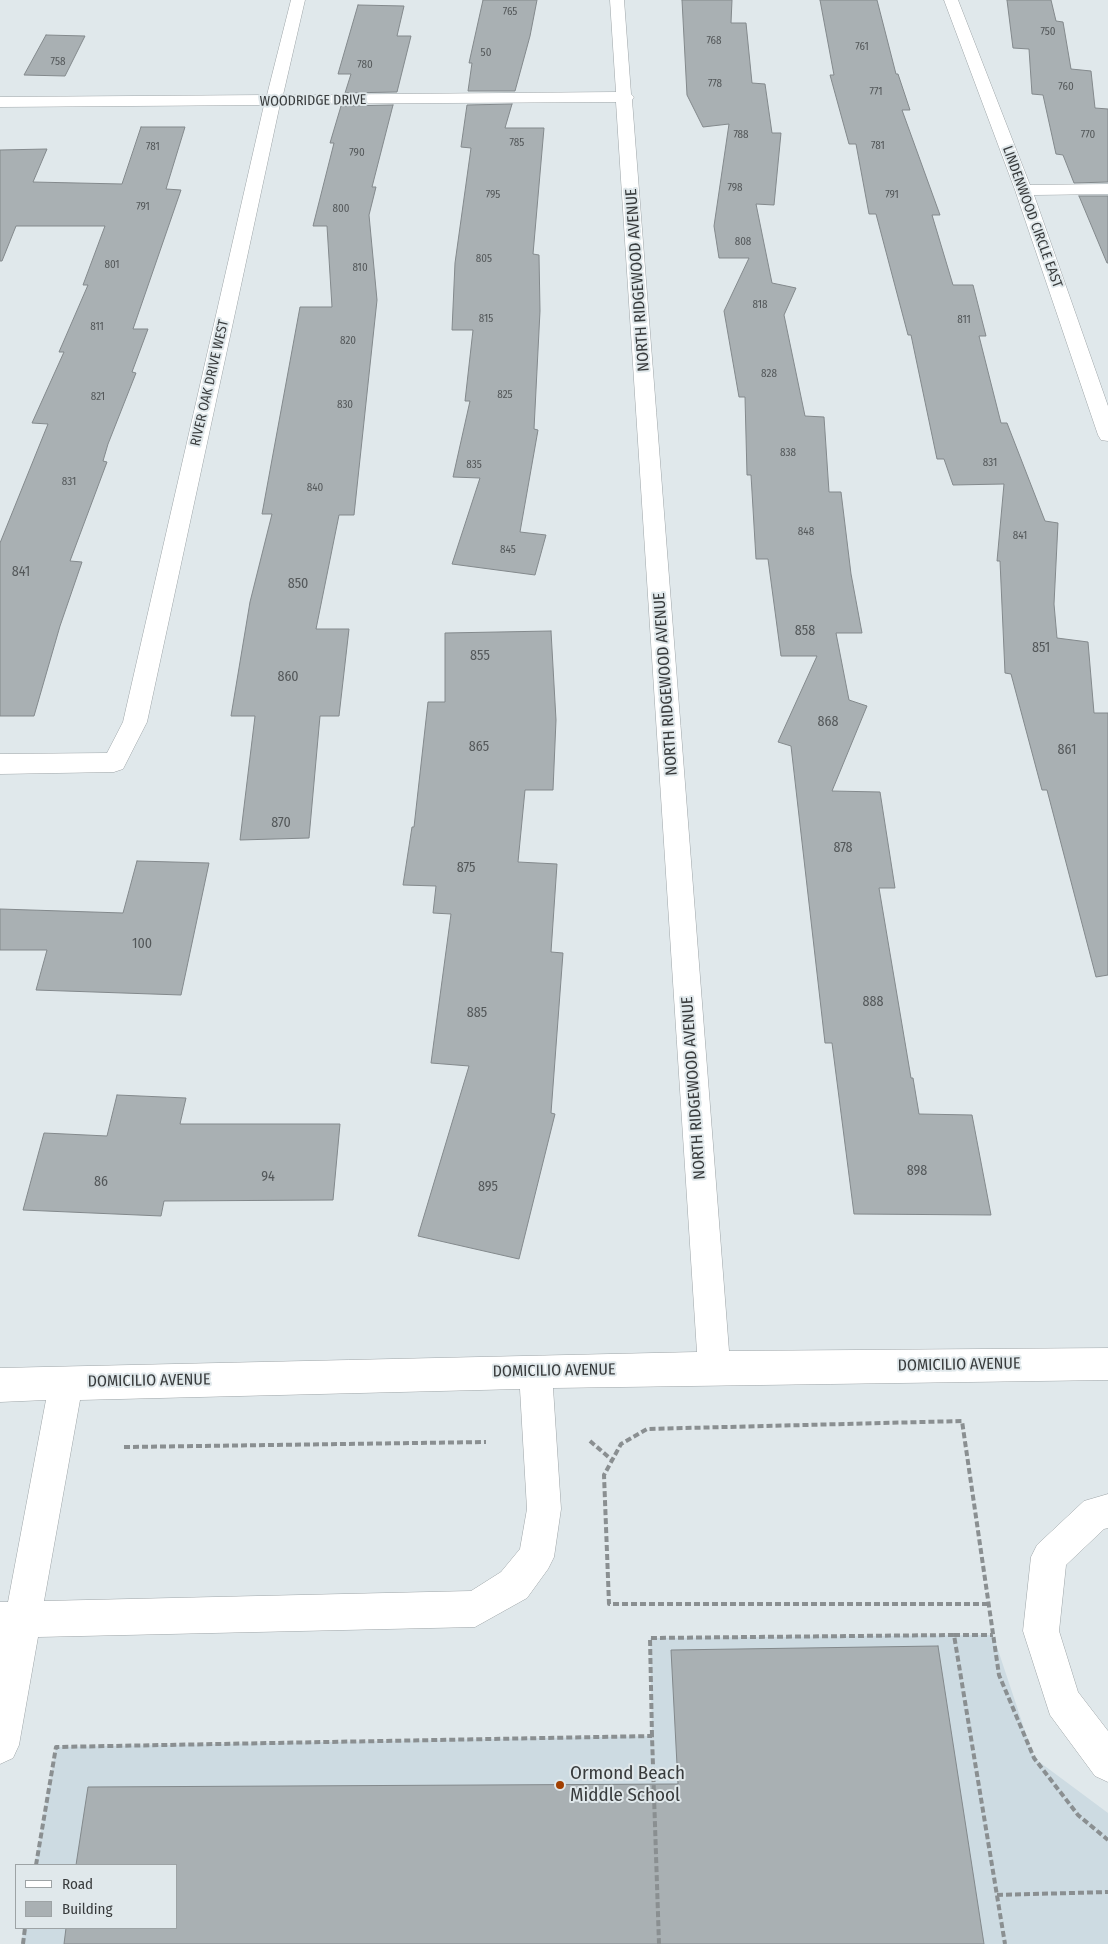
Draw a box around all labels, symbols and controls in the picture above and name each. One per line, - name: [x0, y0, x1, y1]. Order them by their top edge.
- house number: 765: [503, 5, 517, 19]
- house number: 750: [1040, 25, 1056, 39]
- house number: 768: [706, 34, 722, 48]
- house number: 761: [855, 40, 869, 54]
- house number: 50: [481, 46, 491, 60]
- house number: 758: [51, 55, 65, 69]
- house number: 780: [357, 58, 373, 72]
- house number: 778: [708, 77, 722, 91]
- house number: 760: [1058, 80, 1074, 94]
- house number: 771: [869, 85, 883, 99]
- street label: WOODRIDGE DRIVE: [260, 92, 366, 110]
- house number: 788: [733, 128, 749, 142]
- house number: 770: [1081, 128, 1095, 142]
- house number: 785: [510, 136, 524, 150]
- house number: 781: [871, 139, 885, 153]
- house number: 781: [146, 140, 160, 154]
- street label: LINDENWOOD CIRCLE EAST: [999, 144, 1065, 290]
- house number: 790: [349, 146, 365, 160]
- house number: 798: [727, 181, 743, 195]
- house number: 795: [486, 188, 500, 202]
- street label: NORTH RIDGEWOOD AVENUE: [622, 188, 654, 372]
- house number: 791: [885, 188, 899, 202]
- house number: 791: [136, 200, 150, 214]
- house number: 800: [333, 202, 349, 216]
- house number: 808: [735, 235, 751, 249]
- house number: 805: [476, 252, 492, 266]
- house number: 801: [104, 258, 120, 272]
- house number: 810: [352, 261, 368, 275]
- house number: 818: [752, 298, 768, 312]
- house number: 815: [479, 312, 493, 326]
- house number: 811: [957, 313, 971, 327]
- street label: RIVER OAK DRIVE WEST: [187, 318, 233, 448]
- house number: 811: [90, 320, 104, 334]
- house number: 820: [340, 334, 356, 348]
- house number: 828: [761, 367, 777, 381]
- house number: 825: [497, 388, 513, 402]
- house number: 821: [91, 390, 105, 404]
- house number: 830: [337, 398, 353, 412]
- house number: 838: [780, 446, 796, 460]
- house number: 831: [983, 456, 997, 470]
- house number: 835: [466, 458, 482, 472]
- house number: 831: [62, 475, 76, 489]
- house number: 840: [307, 481, 323, 495]
- house number: 848: [798, 525, 814, 539]
- house number: 841: [1013, 529, 1027, 543]
- house number: 845: [500, 543, 516, 557]
- house number: 841: [12, 564, 30, 580]
- house number: 850: [288, 576, 308, 592]
- street label: NORTH RIDGEWOOD AVENUE: [650, 592, 682, 776]
- house number: 858: [795, 623, 815, 639]
- house number: 851: [1032, 640, 1050, 656]
- house number: 855: [470, 648, 490, 664]
- house number: 860: [277, 669, 299, 685]
- house number: 868: [818, 714, 838, 730]
- house number: 865: [469, 739, 489, 755]
- house number: 861: [1058, 742, 1076, 758]
- house number: 870: [271, 815, 291, 831]
- house number: 878: [833, 840, 853, 856]
- house number: 875: [457, 860, 475, 876]
- house number: 100: [132, 936, 152, 952]
- house number: 888: [863, 994, 883, 1010]
- street label: NORTH RIDGEWOOD AVENUE: [678, 996, 710, 1180]
- house number: 885: [467, 1005, 487, 1021]
- house number: 898: [907, 1163, 927, 1179]
- house number: 94: [261, 1169, 275, 1185]
- house number: 86: [94, 1174, 108, 1190]
- house number: 895: [478, 1179, 498, 1195]
- street label: DOMICILIO AVENUE: [898, 1354, 1020, 1376]
- street label: DOMICILIO AVENUE: [493, 1360, 615, 1382]
- street label: DOMICILIO AVENUE: [88, 1370, 210, 1392]
- place label: Ormond Beach Middle School: [570, 1763, 685, 1807]
- marker: Ormond Beach Middle School: [554, 1779, 566, 1791]
- legend: [15, 1864, 178, 1929]
- text: Road: [62, 1875, 93, 1893]
- text: Building: [62, 1900, 113, 1918]

